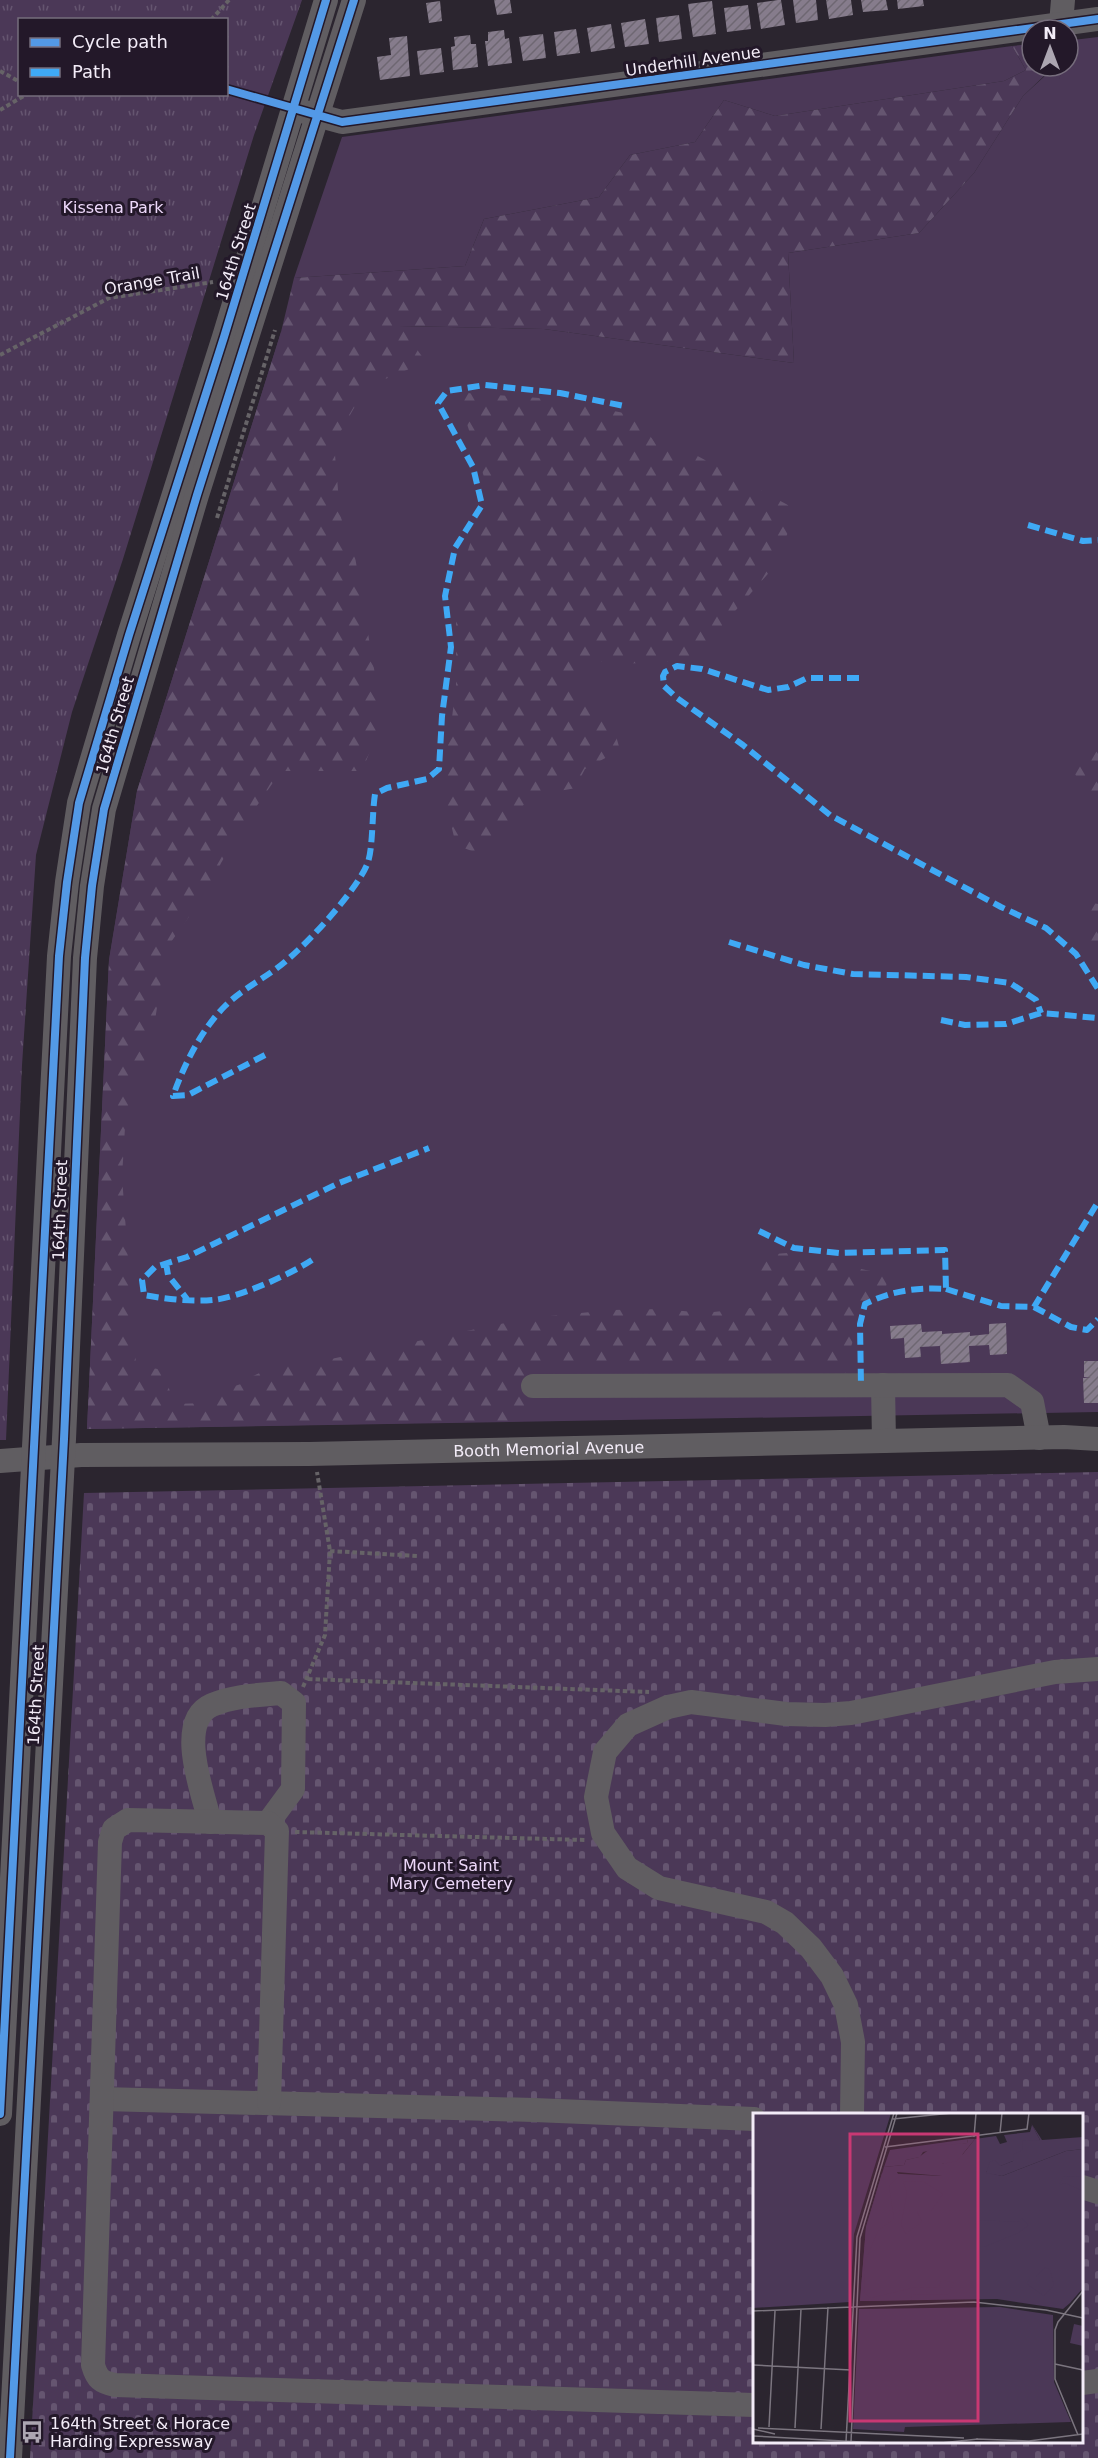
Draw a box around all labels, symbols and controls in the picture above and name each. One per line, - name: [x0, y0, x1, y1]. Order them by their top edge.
- legend: [18, 18, 228, 96]
- north arrow: [1020, 18, 1080, 78]
- text: N: [1043, 24, 1057, 43]
- text: Cycle path: [72, 31, 168, 52]
- street label: Underhill Avenue: [624, 42, 762, 80]
- text: Path: [72, 61, 112, 82]
- park label: Kissena Park: [62, 198, 164, 217]
- street label: 164th Street: [212, 201, 260, 303]
- street label: Orange Trail: [103, 263, 201, 299]
- street label: 164th Street: [92, 674, 138, 776]
- street label: 164th Street: [49, 1159, 71, 1261]
- street label: Booth Memorial Avenue: [453, 1437, 644, 1460]
- street label: 164th Street: [24, 1644, 48, 1746]
- park label: Mount Saint Mary Cemetery: [389, 1856, 513, 1893]
- inset map: [753, 2113, 1083, 2443]
- place label: 164th Street & Horace Harding Expressway: [50, 2414, 230, 2451]
- bus stop icon: 164th Street & Horace Harding Expressway: [19, 2419, 45, 2445]

